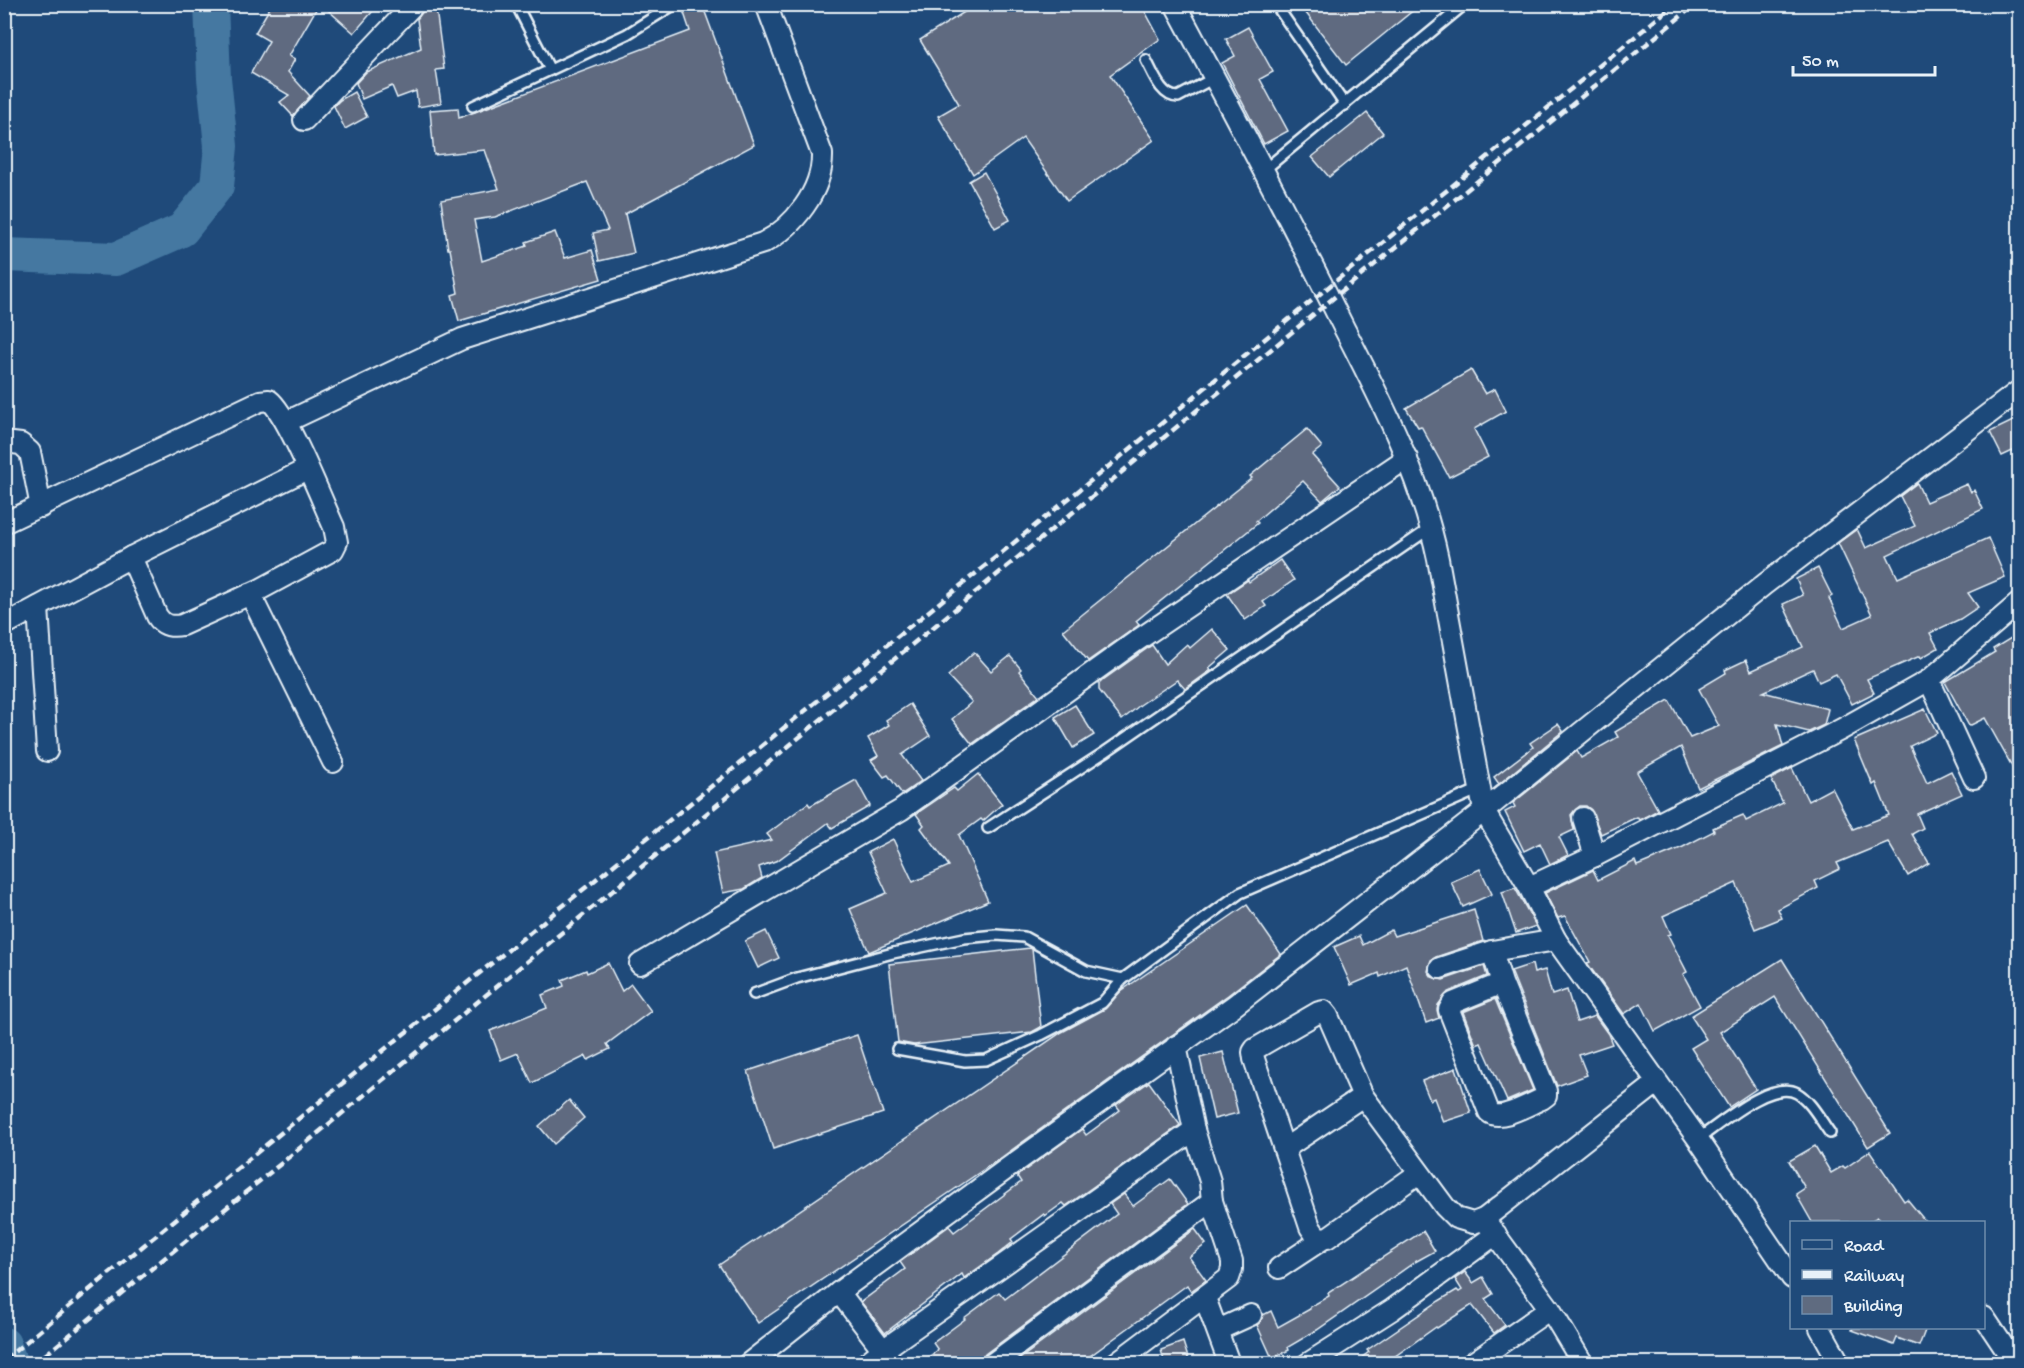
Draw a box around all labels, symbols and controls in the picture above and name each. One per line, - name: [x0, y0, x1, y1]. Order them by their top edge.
- scale bar: [1793, 39, 1936, 77]
- text: 50 m: [1802, 52, 1839, 73]
- legend: [1790, 1221, 1985, 1329]
- text: Road: [1844, 1237, 1885, 1258]
- text: Railway: [1844, 1267, 1904, 1288]
- text: Building: [1843, 1297, 1903, 1318]

